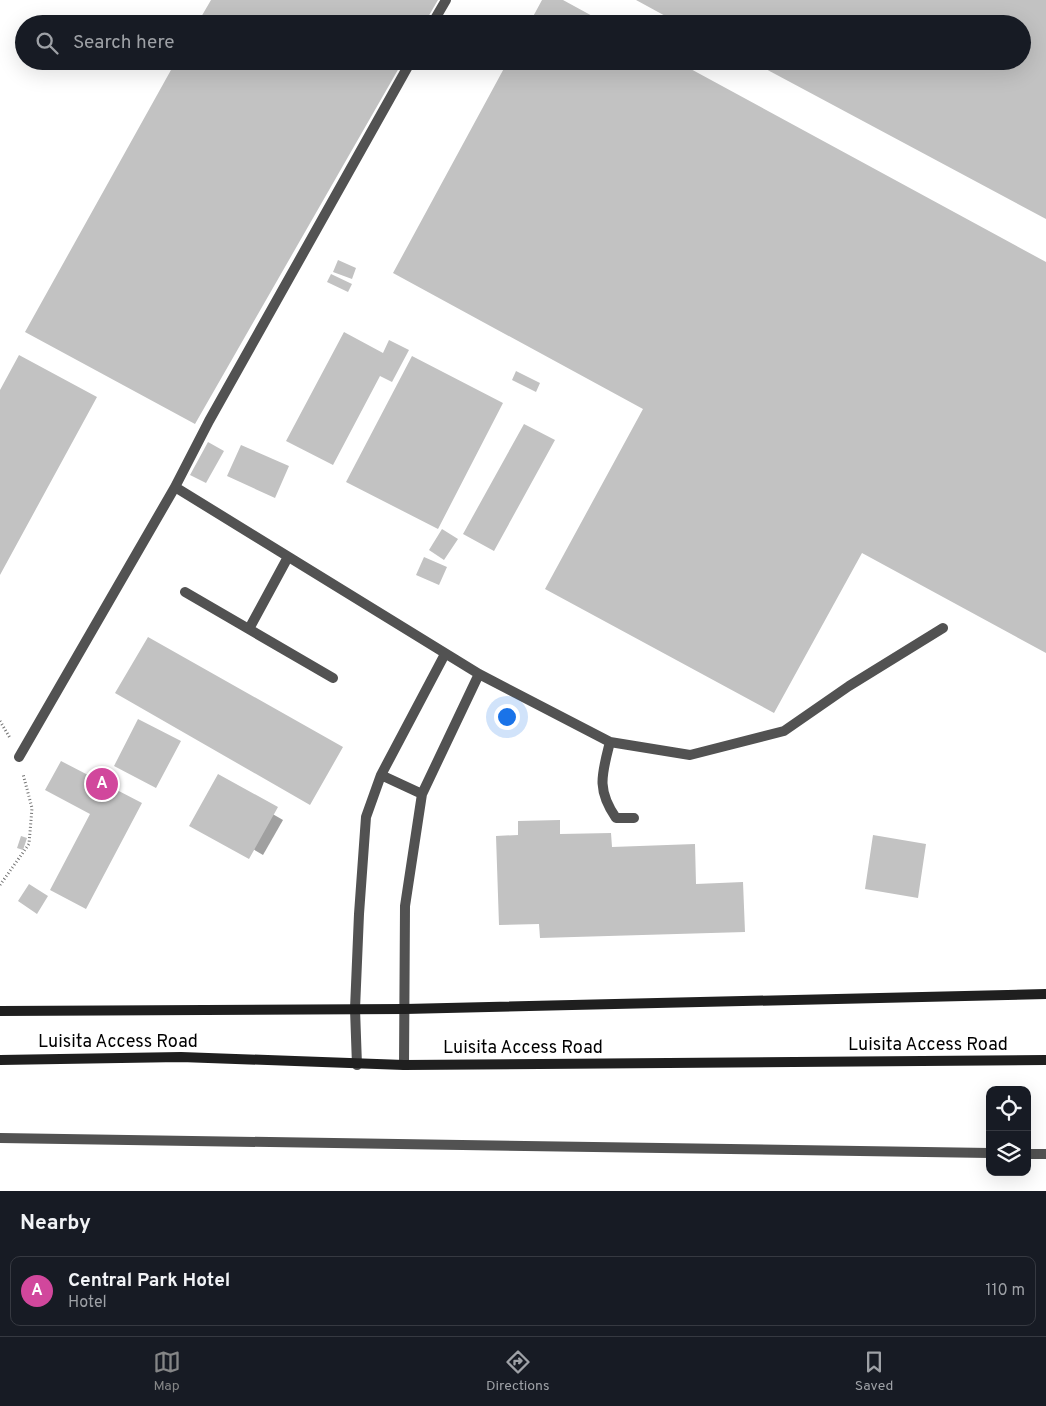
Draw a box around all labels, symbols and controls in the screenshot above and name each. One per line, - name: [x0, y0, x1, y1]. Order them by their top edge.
- search box: [15, 15, 1031, 70]
- icon: search: [33, 29, 61, 57]
- text: Search here: [73, 31, 175, 55]
- your location: [494, 704, 520, 730]
- pin: A: [86, 765, 118, 803]
- street label: Luisita Access Road: [38, 1031, 198, 1054]
- street label: Luisita Access Road: [848, 1034, 1008, 1057]
- street label: Luisita Access Road: [443, 1037, 603, 1060]
- map controls: [986, 1086, 1031, 1176]
- button: locate: [986, 1086, 1031, 1131]
- button: layers: [986, 1131, 1031, 1176]
- text: Nearby: [20, 1210, 91, 1237]
- text: Central Park Hotel: [68, 1269, 230, 1293]
- text: A: [31, 1281, 43, 1301]
- text: 110 m: [985, 1281, 1025, 1301]
- text: Hotel: [68, 1293, 107, 1313]
- tab: Map: [153, 1348, 181, 1395]
- tab: Directions: [486, 1348, 550, 1395]
- tab: Saved: [855, 1348, 893, 1395]

